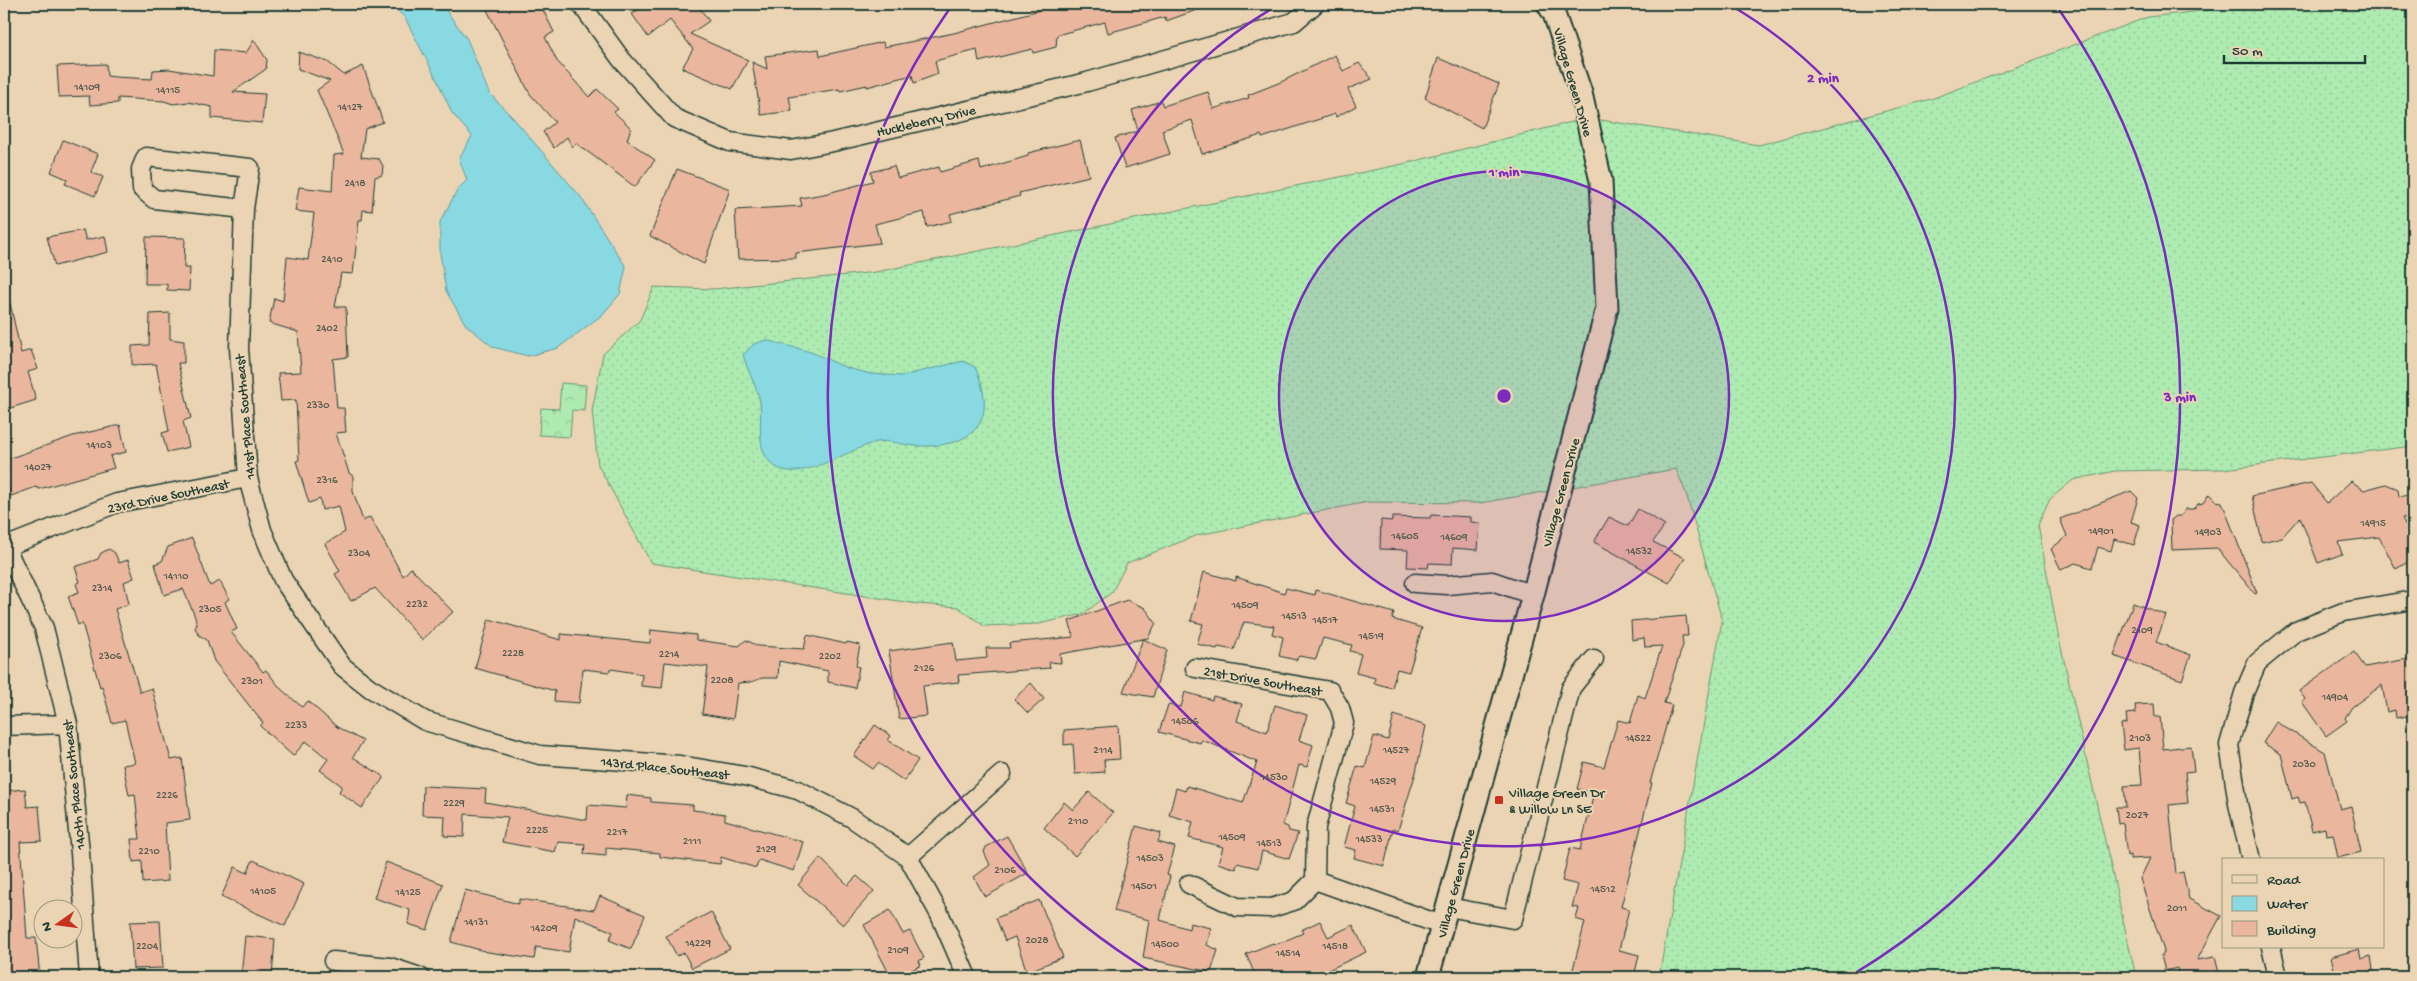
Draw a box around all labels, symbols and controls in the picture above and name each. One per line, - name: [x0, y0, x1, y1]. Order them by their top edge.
- street label: Village Green Drive: [1548, 26, 1595, 140]
- scale bar: [2224, 32, 2366, 64]
- text: 50 m: [2232, 43, 2263, 61]
- text: 2 min: [1807, 70, 1840, 88]
- house number: 14109: [73, 82, 100, 94]
- house number: 14115: [155, 85, 180, 97]
- house number: 14127: [336, 102, 363, 114]
- street label: Huckleberry Drive: [875, 103, 978, 142]
- text: 1 min: [1488, 164, 1520, 182]
- house number: 2418: [344, 178, 366, 190]
- house number: 2410: [321, 254, 343, 266]
- house number: 2402: [316, 323, 339, 335]
- street label: 141st Place Southeast: [232, 352, 261, 481]
- centre of rings: [1495, 387, 1513, 405]
- text: 3 min: [2163, 389, 2197, 407]
- house number: 2330: [306, 400, 330, 412]
- street label: Village Green Drive: [1539, 436, 1585, 550]
- house number: 14103: [85, 440, 112, 452]
- house number: 14027: [23, 462, 52, 474]
- house number: 2316: [316, 475, 338, 487]
- street label: 23rd Drive Southeast: [106, 476, 232, 519]
- house number: 14915: [2359, 518, 2386, 530]
- house number: 14901: [2087, 526, 2114, 538]
- house number: 14903: [2193, 527, 2222, 539]
- house number: 14605: [1390, 531, 1419, 543]
- house number: 14609: [1440, 532, 1468, 544]
- house number: 14532: [1625, 546, 1653, 558]
- house number: 2304: [348, 548, 371, 560]
- house number: 14110: [163, 571, 188, 583]
- house number: 2314: [92, 583, 113, 595]
- house number: 2232: [406, 599, 429, 611]
- house number: 14509: [1230, 600, 1259, 612]
- house number: 2305: [198, 604, 222, 616]
- house number: 14513: [1280, 611, 1307, 623]
- house number: 14517: [1311, 615, 1338, 627]
- house number: 2109: [2131, 625, 2153, 637]
- house number: 14519: [1357, 631, 1384, 643]
- house number: 2228: [502, 648, 524, 660]
- house number: 2214: [659, 649, 680, 661]
- house number: 2306: [99, 651, 122, 663]
- house number: 2202: [819, 651, 842, 663]
- house number: 2126: [914, 663, 935, 675]
- street label: 21st Drive Southeast: [1202, 664, 1324, 701]
- house number: 2208: [710, 675, 734, 687]
- house number: 2301: [241, 676, 263, 688]
- house number: 14904: [2321, 692, 2349, 704]
- house number: 14506: [1170, 716, 1199, 728]
- street label: 140th Place Southeast: [60, 718, 91, 851]
- house number: 2233: [285, 720, 307, 732]
- house number: 14522: [1624, 733, 1652, 745]
- house number: 2103: [2129, 733, 2151, 745]
- house number: 2114: [1093, 745, 1114, 757]
- house number: 14527: [1382, 745, 1410, 757]
- street label: 143rd Place Southeast: [599, 754, 731, 785]
- house number: 2030: [2292, 759, 2316, 771]
- house number: 14530: [1259, 772, 1288, 784]
- house number: 14529: [1369, 776, 1397, 788]
- place label: Village Green Dr & Willow Ln SE: [1508, 786, 1606, 819]
- house number: 2226: [156, 790, 178, 802]
- marker: Village Green Dr & Willow Ln SE: [1493, 794, 1505, 806]
- house number: 2229: [443, 798, 465, 810]
- house number: 14531: [1368, 804, 1395, 816]
- house number: 2027: [2126, 810, 2149, 822]
- house number: 2110: [1068, 816, 1088, 828]
- house number: 2225: [526, 825, 548, 837]
- house number: 2217: [607, 827, 628, 839]
- street label: Village Green Drive: [1434, 827, 1480, 941]
- house number: 14509: [1217, 832, 1246, 844]
- house number: 14533: [1355, 834, 1383, 846]
- house number: 2111: [683, 836, 701, 848]
- house number: 14513: [1255, 838, 1282, 850]
- house number: 2129: [756, 844, 777, 856]
- house number: 2210: [138, 846, 160, 858]
- house number: 14503: [1135, 853, 1164, 865]
- legend: [2222, 858, 2384, 948]
- house number: 2106: [994, 865, 1016, 877]
- text: Road: [2267, 872, 2301, 890]
- house number: 14501: [1130, 881, 1157, 893]
- house number: 14512: [1589, 884, 1616, 896]
- house number: 14105: [249, 886, 276, 898]
- house number: 14125: [394, 887, 421, 899]
- text: Water: [2267, 896, 2309, 914]
- north arrow: [32, 898, 82, 948]
- house number: 2011: [2167, 903, 2187, 915]
- house number: 14131: [463, 917, 488, 929]
- text: N: [38, 920, 57, 933]
- text: Building: [2266, 922, 2316, 940]
- house number: 14209: [530, 923, 558, 935]
- house number: 2028: [1025, 935, 1049, 947]
- house number: 14229: [684, 938, 711, 950]
- house number: 14500: [1150, 939, 1179, 951]
- house number: 2204: [136, 941, 159, 953]
- house number: 14518: [1321, 941, 1348, 953]
- house number: 2109: [887, 945, 909, 957]
- house number: 14514: [1274, 948, 1301, 960]

